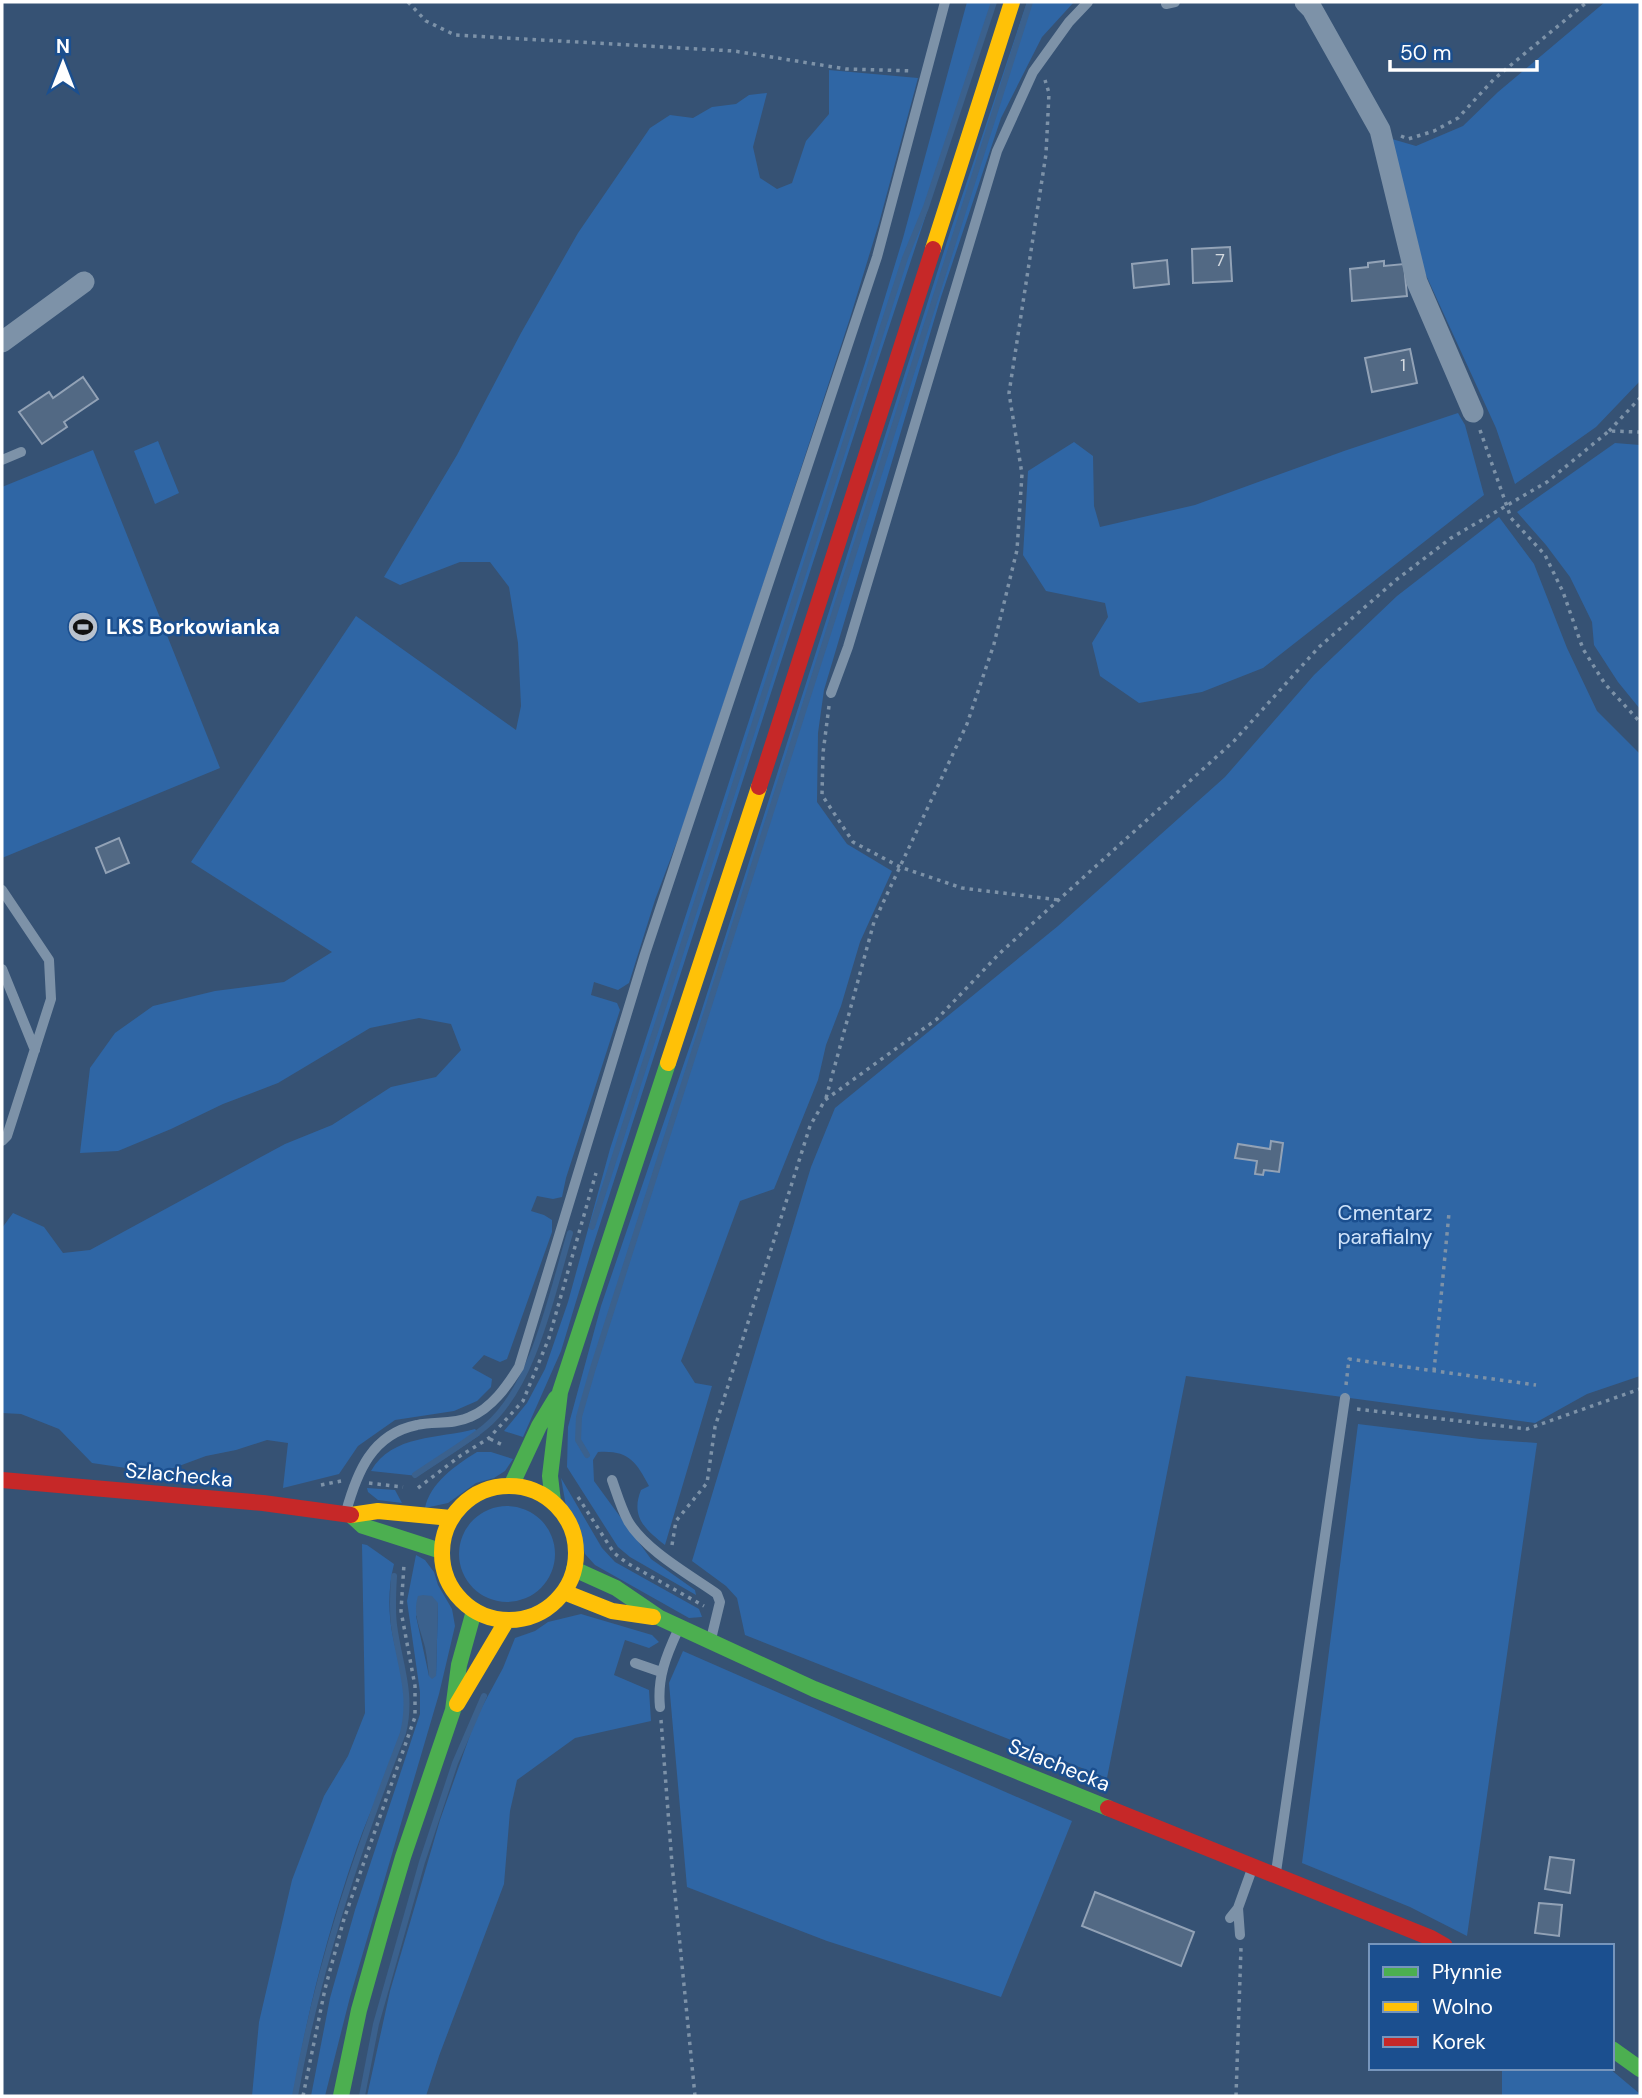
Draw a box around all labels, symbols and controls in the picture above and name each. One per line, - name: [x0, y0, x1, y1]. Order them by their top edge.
- north arrow: [28, 28, 98, 98]
- scale bar: [1390, 28, 1537, 72]
- text: N: [56, 34, 70, 59]
- text: 50 m: [1400, 39, 1451, 67]
- house number: 7: [1215, 248, 1225, 272]
- house number: 1: [1400, 353, 1406, 377]
- sports icon: LKS Borkowianka: [66, 610, 100, 644]
- place label: LKS Borkowianka: [106, 613, 280, 641]
- park label: Cmentarz parafialny: [1337, 1199, 1433, 1251]
- street label: Szlachecka: [124, 1456, 234, 1494]
- street label: Szlachecka: [1004, 1732, 1114, 1798]
- legend: [1369, 1944, 1614, 2070]
- text: Płynnie: [1432, 1958, 1502, 1986]
- text: Wolno: [1432, 1993, 1493, 2021]
- text: Korek: [1432, 2028, 1486, 2056]

